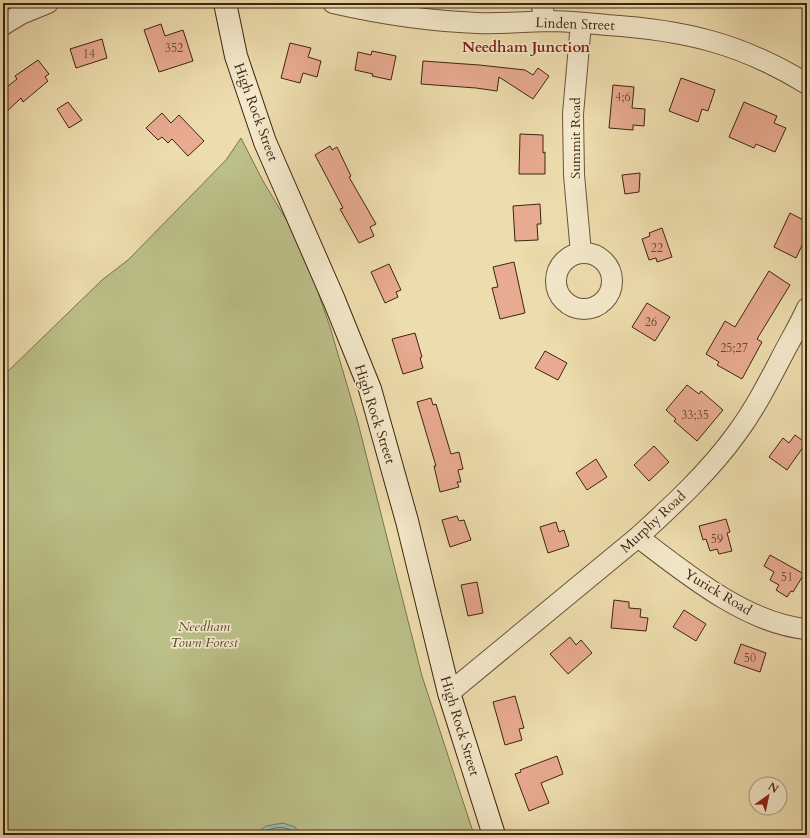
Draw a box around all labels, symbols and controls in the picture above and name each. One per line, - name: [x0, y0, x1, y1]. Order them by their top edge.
- street label: Linden Street: [535, 13, 616, 35]
- district label: Needham Junction: [462, 37, 590, 57]
- house number: 352: [165, 40, 183, 56]
- house number: 14: [83, 46, 95, 62]
- street label: High Rock Street: [229, 60, 283, 164]
- house number: 4;6: [615, 89, 631, 105]
- street label: Summit Road: [566, 97, 585, 179]
- house number: 22: [651, 240, 663, 256]
- house number: 26: [645, 314, 657, 330]
- house number: 25;27: [720, 340, 748, 356]
- street label: High Rock Street: [350, 362, 400, 467]
- house number: 33;35: [681, 407, 709, 423]
- street label: Murphy Road: [616, 486, 690, 557]
- house number: 59: [711, 531, 723, 547]
- street label: Yurick Road: [681, 564, 756, 620]
- house number: 51: [781, 569, 793, 585]
- park label: Needham Town Forest: [170, 617, 239, 652]
- house number: 50: [744, 650, 756, 666]
- street label: High Rock Street: [436, 674, 484, 779]
- north arrow: [748, 776, 788, 816]
- text: N: [765, 779, 782, 797]

